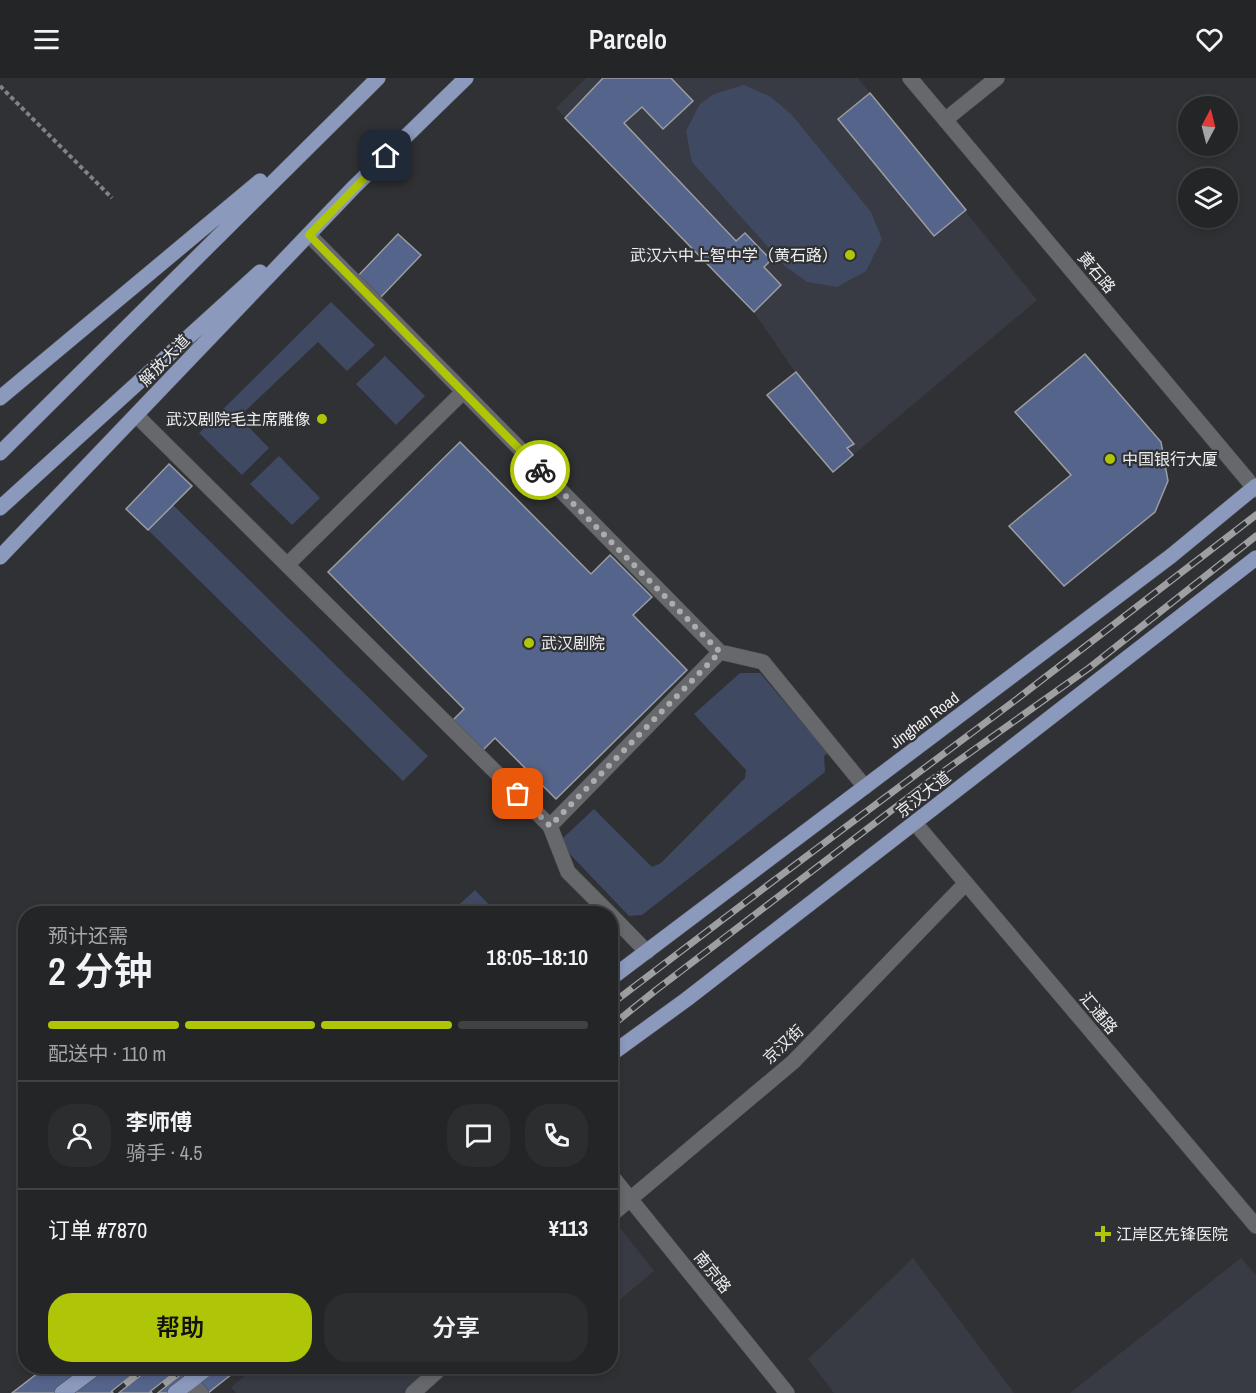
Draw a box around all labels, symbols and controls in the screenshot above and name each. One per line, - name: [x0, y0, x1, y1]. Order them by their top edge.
- text: Parcelo: [589, 21, 667, 57]
- icon: menu: [30, 23, 63, 56]
- icon: heart: [1193, 23, 1226, 56]
- north arrow: [1178, 96, 1238, 156]
- map controls: [1178, 96, 1238, 228]
- pin: [360, 130, 411, 181]
- icon: home: [369, 139, 402, 172]
- button: layers: [1178, 168, 1238, 228]
- place label: 武汉六中上智中学（黄石路）: [630, 244, 838, 266]
- street label: 黄石路: [1073, 247, 1121, 297]
- marker: 武汉六中上智中学（黄石路）: [843, 248, 857, 262]
- street label: 解放大道: [134, 329, 194, 391]
- place label: 武汉剧院毛主席雕像: [166, 408, 310, 430]
- marker: 武汉剧院毛主席雕像: [315, 412, 329, 426]
- courier: [510, 440, 570, 500]
- place label: 中国银行大厦: [1122, 448, 1218, 470]
- marker: 中国银行大厦: [1103, 452, 1117, 466]
- icon: bike: [524, 454, 557, 487]
- place label: 武汉剧院: [541, 632, 605, 654]
- marker: 武汉剧院: [522, 636, 536, 650]
- street label: Jinghan Road: [885, 687, 963, 753]
- street label: 京汉大道: [891, 766, 955, 822]
- pin: [492, 768, 543, 819]
- icon: bag: [501, 777, 534, 810]
- text: 预计还需: [48, 922, 128, 949]
- text: 18:05–18:10: [486, 942, 588, 972]
- text: 2 分钟: [48, 945, 153, 997]
- street label: 汇通路: [1075, 988, 1123, 1038]
- street label: 京汉街: [758, 1020, 808, 1068]
- text: 配送中 · 110 m: [48, 1040, 166, 1067]
- button: person: [48, 1104, 111, 1167]
- button: chat: [447, 1104, 510, 1167]
- button: phone: [525, 1104, 588, 1167]
- text: 李师傅: [126, 1107, 192, 1137]
- text: 骑手 · 4.5: [126, 1139, 202, 1166]
- text: ¥113: [549, 1213, 588, 1243]
- text: 订单 #7870: [48, 1215, 147, 1245]
- place label: 江岸区先锋医院: [1116, 1223, 1228, 1245]
- marker: 江岸区先锋医院: [1094, 1225, 1112, 1243]
- street label: 南京路: [689, 1246, 737, 1298]
- button: 帮助: [48, 1293, 312, 1362]
- button: 分享: [324, 1293, 588, 1362]

